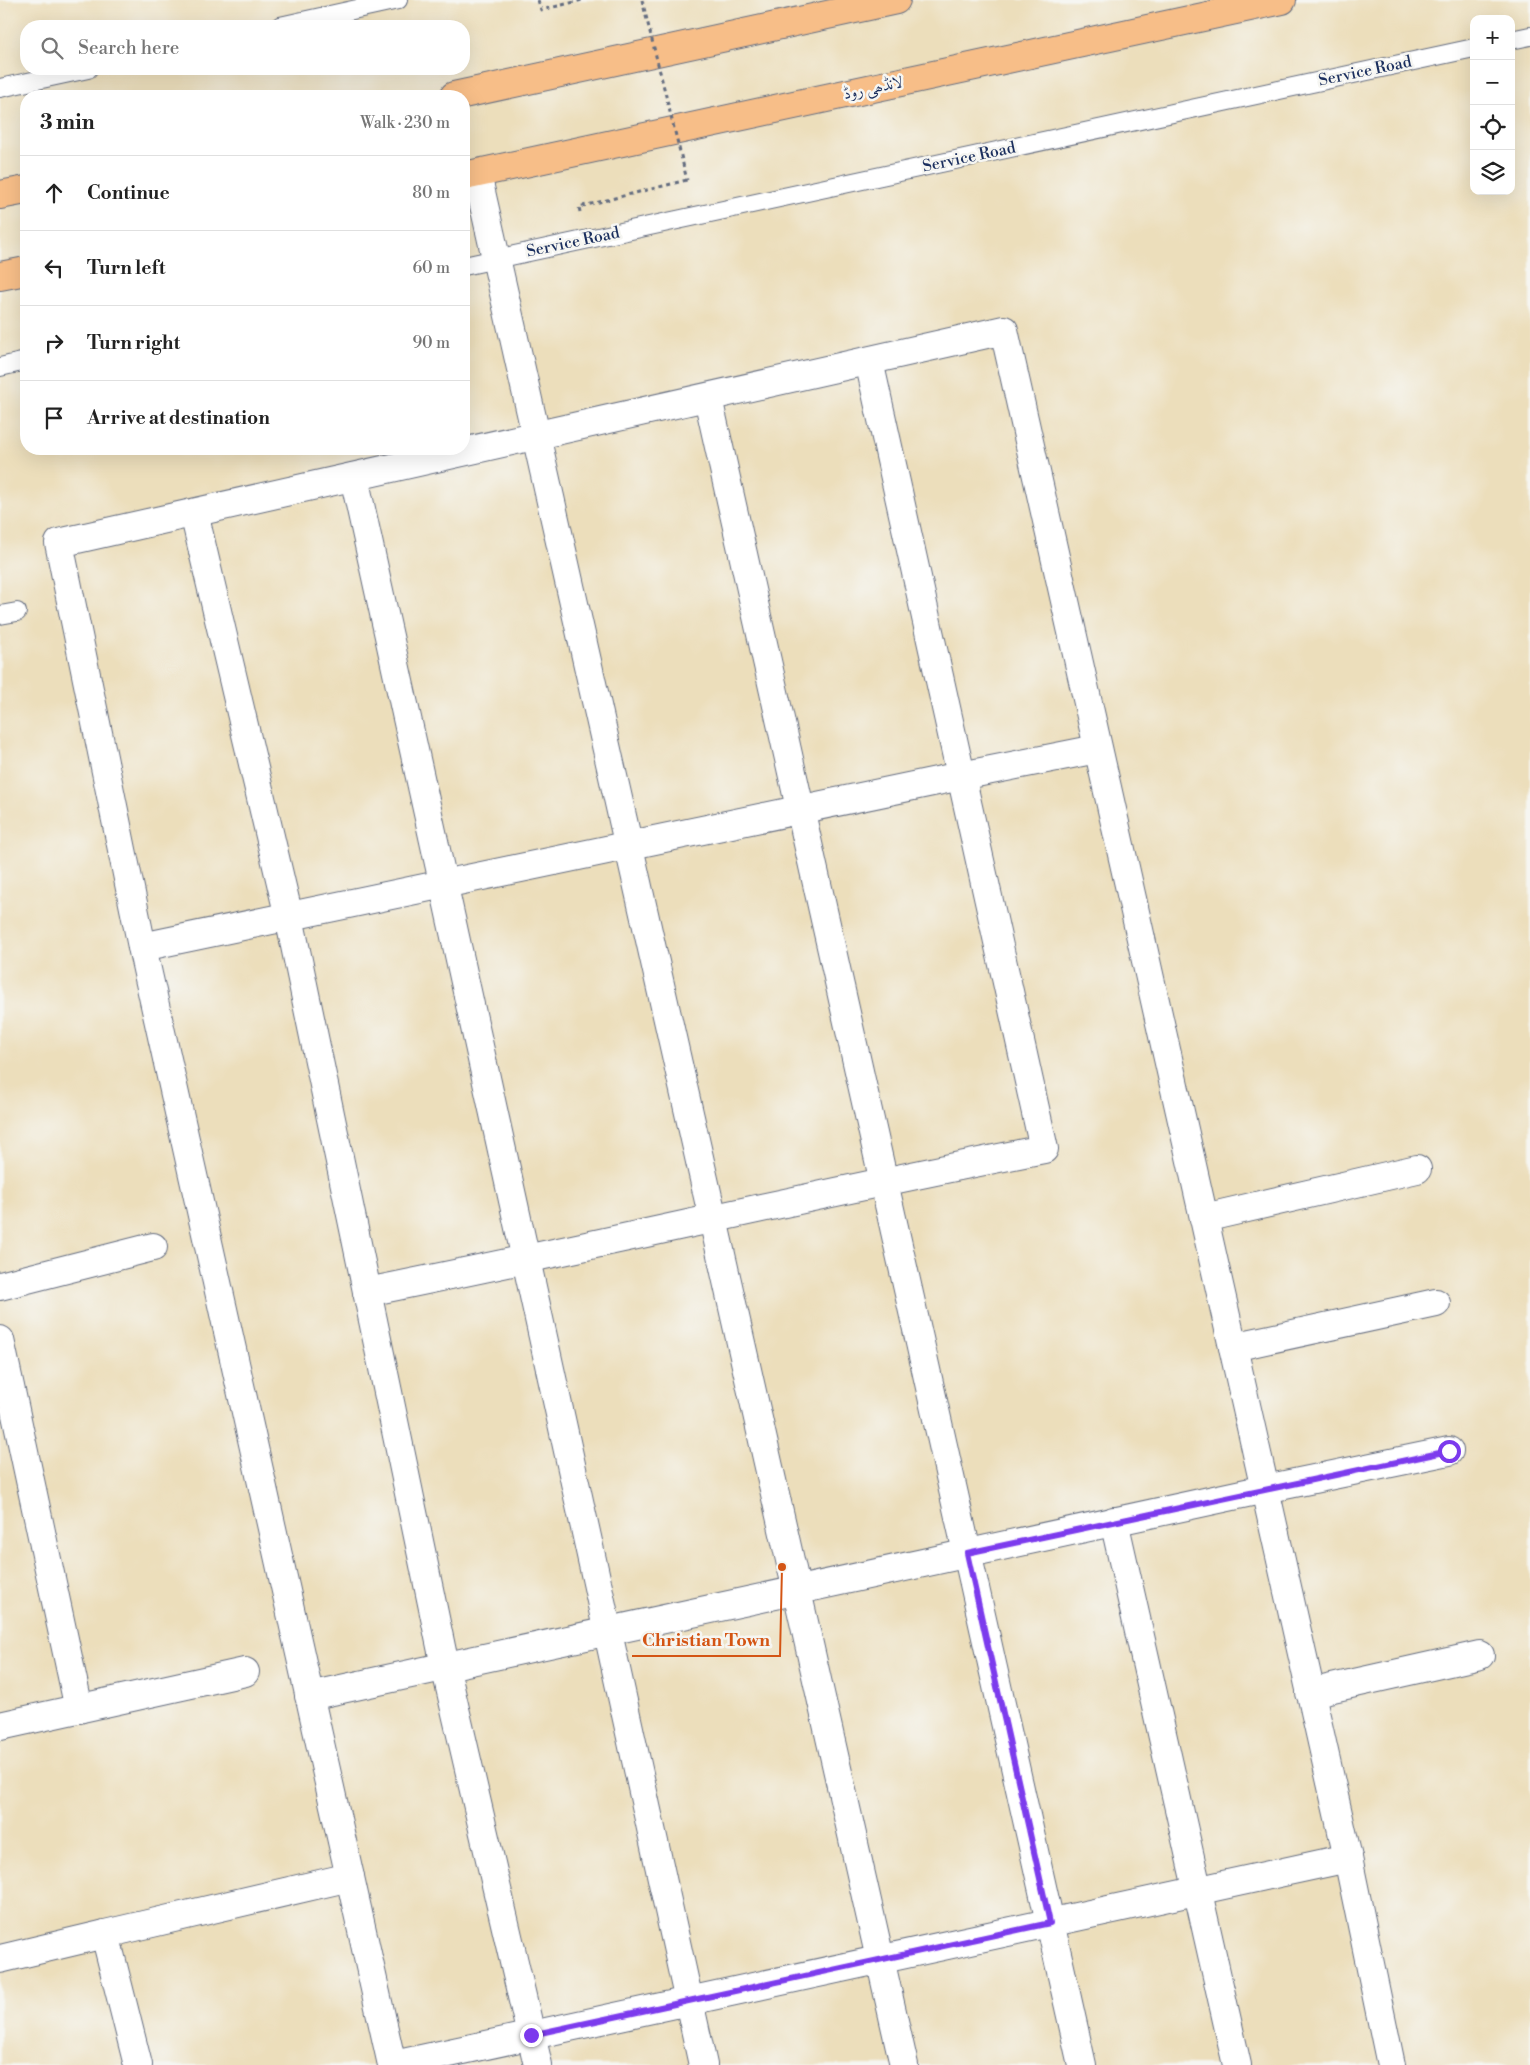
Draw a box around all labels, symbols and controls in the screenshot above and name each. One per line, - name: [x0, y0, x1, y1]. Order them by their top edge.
- map controls: [1470, 15, 1515, 195]
- button: +: [1470, 15, 1515, 60]
- search box: [20, 20, 470, 75]
- icon: search: [38, 34, 66, 62]
- text: Search here: [78, 36, 179, 60]
- street label: Service Road: [1317, 51, 1413, 91]
- button: −: [1470, 60, 1515, 105]
- street label: لانڈھی روڈ: [841, 72, 905, 105]
- button: locate: [1470, 105, 1515, 150]
- text: 3 min: [40, 110, 95, 136]
- text: Walk · 230 m: [360, 113, 450, 133]
- street label: Service Road: [921, 137, 1017, 177]
- button: layers: [1470, 150, 1515, 195]
- icon: ahead: [40, 179, 68, 207]
- text: Continue: [87, 181, 170, 205]
- text: 80 m: [412, 183, 450, 203]
- street label: Service Road: [525, 222, 621, 262]
- icon: left: [40, 254, 68, 282]
- text: Turn left: [87, 256, 166, 280]
- text: 60 m: [412, 258, 450, 278]
- icon: right: [40, 329, 68, 357]
- text: Turn right: [87, 331, 180, 355]
- text: 90 m: [412, 333, 450, 353]
- icon: arrive: [40, 404, 68, 432]
- text: Arrive at destination: [87, 406, 270, 430]
- route start: [1438, 1440, 1461, 1463]
- callout: Christian Town: [632, 1623, 780, 1656]
- text: Christian Town: [642, 1629, 770, 1652]
- route end: [520, 2024, 543, 2047]

